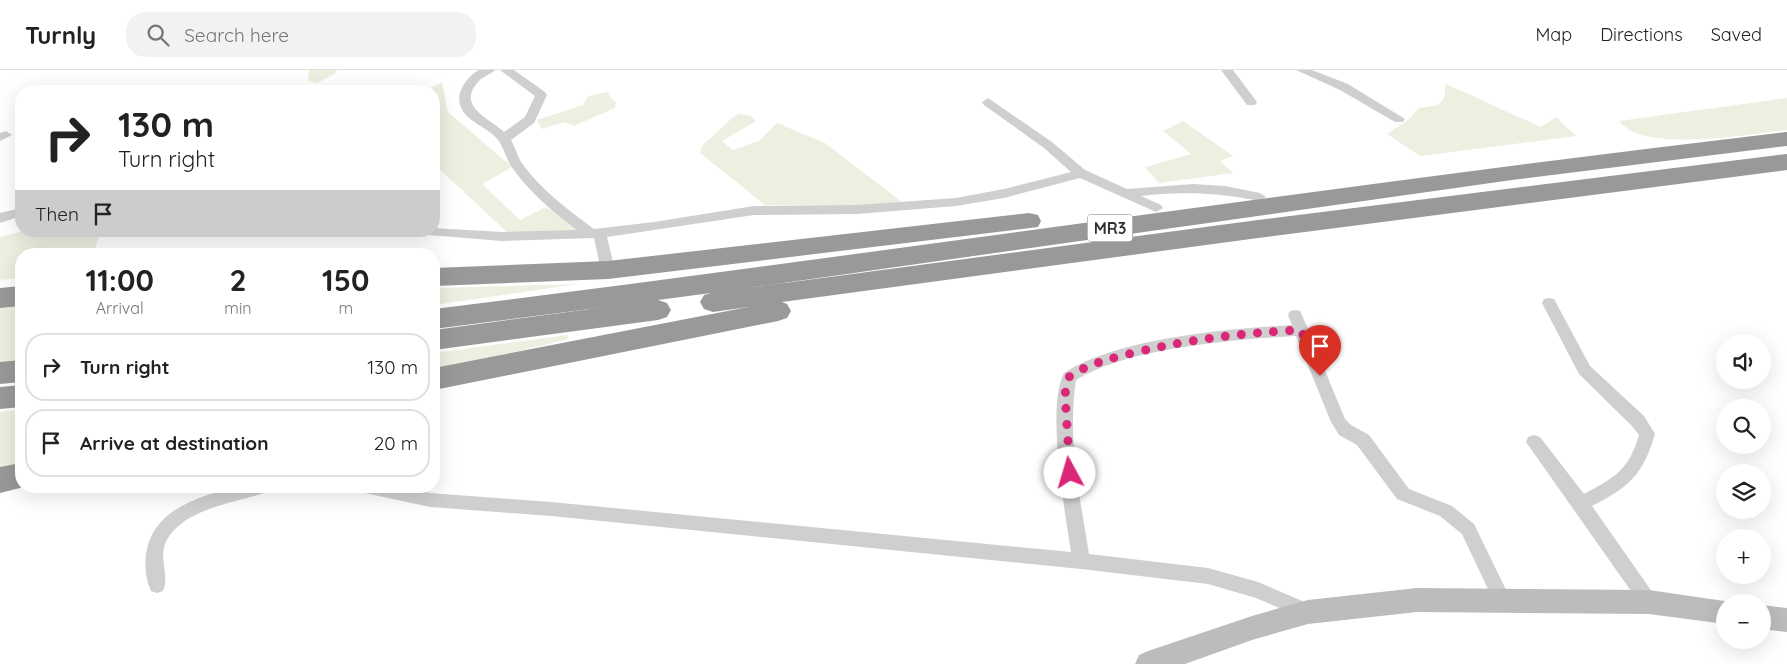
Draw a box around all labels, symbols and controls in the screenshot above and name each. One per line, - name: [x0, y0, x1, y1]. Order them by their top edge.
- search box: [126, 12, 476, 57]
- text: Turnly: [25, 20, 96, 50]
- icon: search: [144, 21, 172, 49]
- text: Search here: [184, 23, 289, 47]
- text: Map: [1535, 23, 1572, 46]
- text: Directions: [1600, 23, 1683, 46]
- text: Saved: [1711, 23, 1762, 46]
- text: 130 m: [118, 102, 214, 146]
- icon: right: [35, 105, 100, 170]
- text: Turn right: [118, 145, 215, 173]
- icon: arrive: [89, 200, 117, 228]
- text: Then: [35, 202, 79, 226]
- road number: MR3: [1088, 214, 1132, 242]
- text: 11:00: [85, 261, 154, 299]
- text: 2: [229, 261, 247, 299]
- text: 150: [322, 261, 369, 299]
- text: Arrival: [96, 298, 144, 318]
- text: min: [224, 298, 252, 318]
- text: m: [338, 298, 353, 318]
- pin: [1299, 325, 1341, 376]
- icon: arrive: [1306, 332, 1334, 360]
- map controls: [1716, 334, 1771, 649]
- button: sound: [1716, 334, 1771, 389]
- icon: right: [37, 353, 65, 381]
- text: Turn right: [80, 355, 169, 379]
- text: 130 m: [367, 355, 418, 379]
- button: search: [1716, 399, 1771, 454]
- icon: arrive: [37, 429, 65, 457]
- text: Arrive at destination: [80, 431, 269, 455]
- text: 20 m: [374, 431, 418, 455]
- position arrow: [1043, 446, 1095, 498]
- button: layers: [1716, 464, 1771, 519]
- button: +: [1716, 529, 1771, 584]
- button: −: [1716, 594, 1771, 649]

